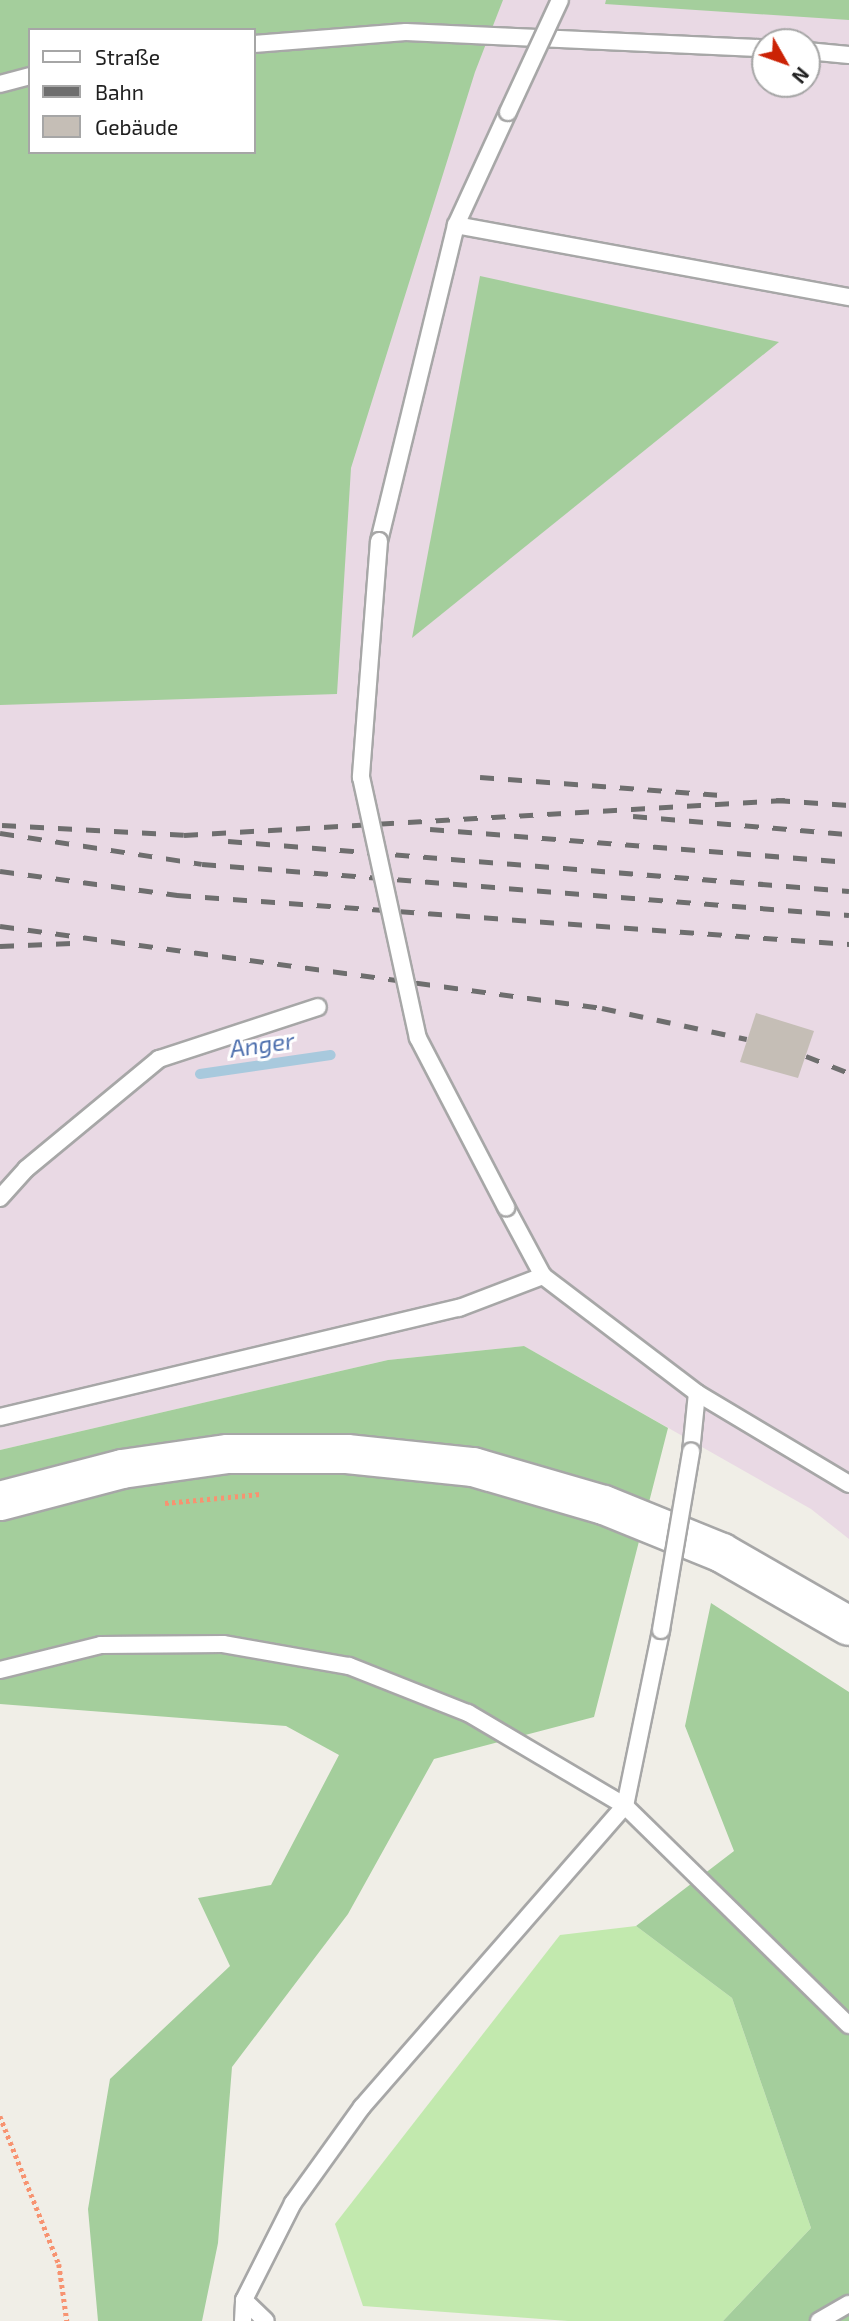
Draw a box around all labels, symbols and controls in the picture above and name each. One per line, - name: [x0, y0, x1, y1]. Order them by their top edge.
- legend: [28, 28, 256, 154]
- north arrow: [751, 28, 821, 98]
- text: Straße: [95, 44, 160, 69]
- text: N: [788, 63, 814, 88]
- text: Bahn: [95, 79, 144, 104]
- text: Gebäude: [95, 114, 178, 139]
- water label: Anger: [228, 1025, 296, 1063]

